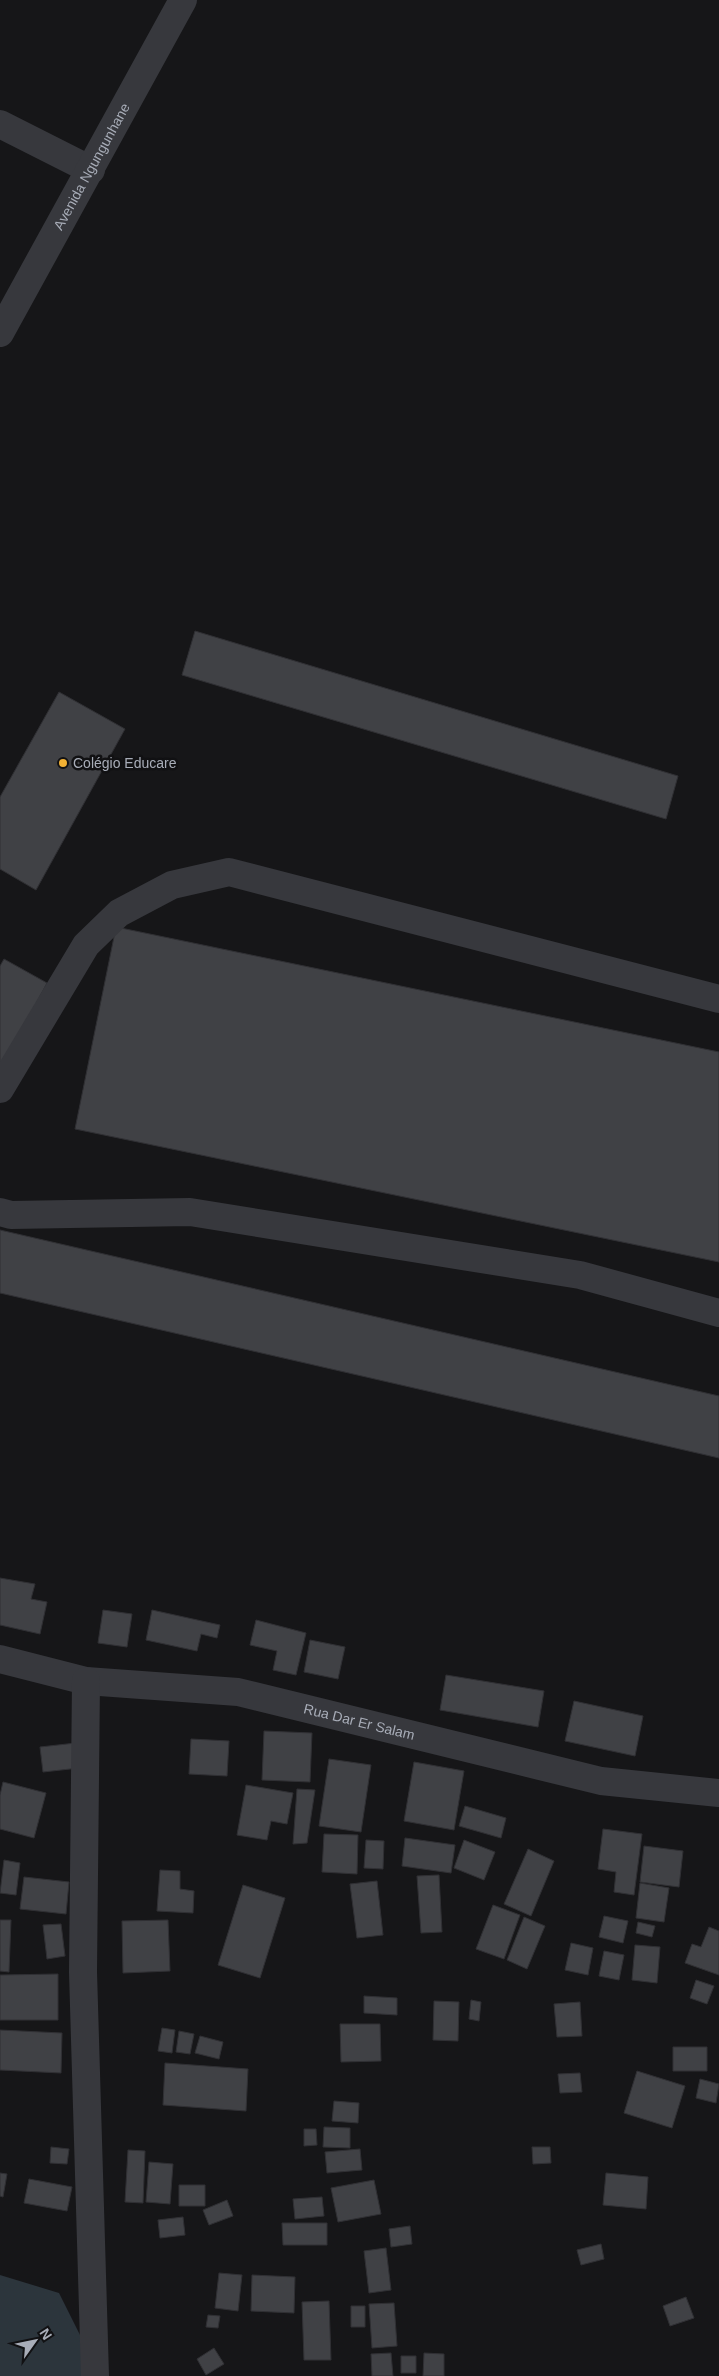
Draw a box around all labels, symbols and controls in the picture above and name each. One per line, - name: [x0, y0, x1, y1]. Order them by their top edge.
- street label: Avenida Ngungunhane: [50, 100, 133, 233]
- place label: Colégio Educare: [73, 755, 177, 771]
- marker: Colégio Educare: [57, 757, 69, 769]
- street label: Rua Dar Er Salam: [302, 1700, 416, 1743]
- north arrow: [10, 2316, 60, 2366]
- text: N: [36, 2325, 55, 2343]

